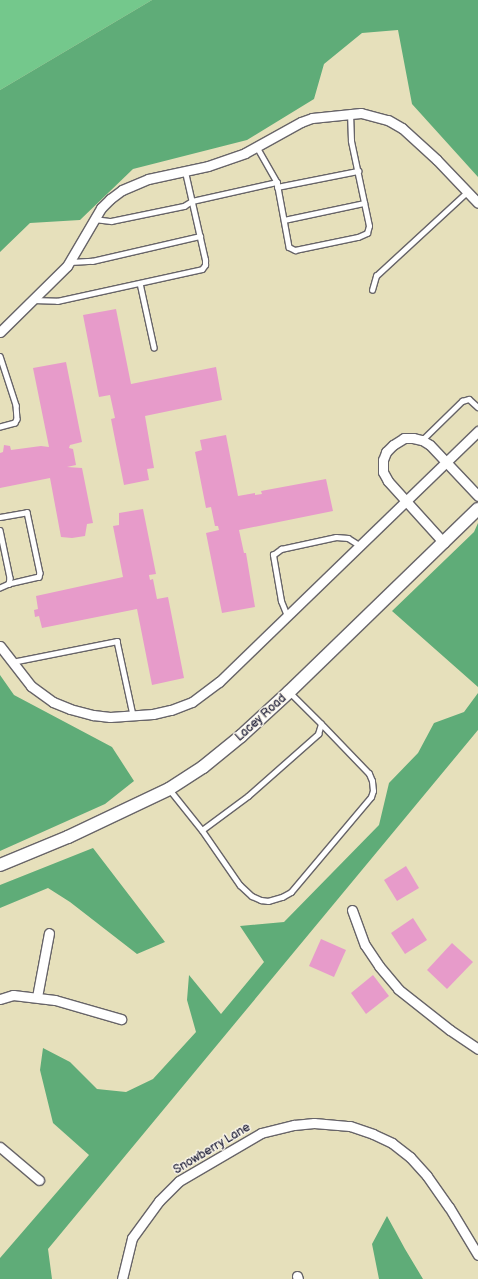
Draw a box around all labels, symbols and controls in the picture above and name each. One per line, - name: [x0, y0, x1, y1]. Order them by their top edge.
- street label: Lacey Road: [232, 691, 290, 745]
- street label: Snowberry Lane: [171, 1120, 253, 1178]

